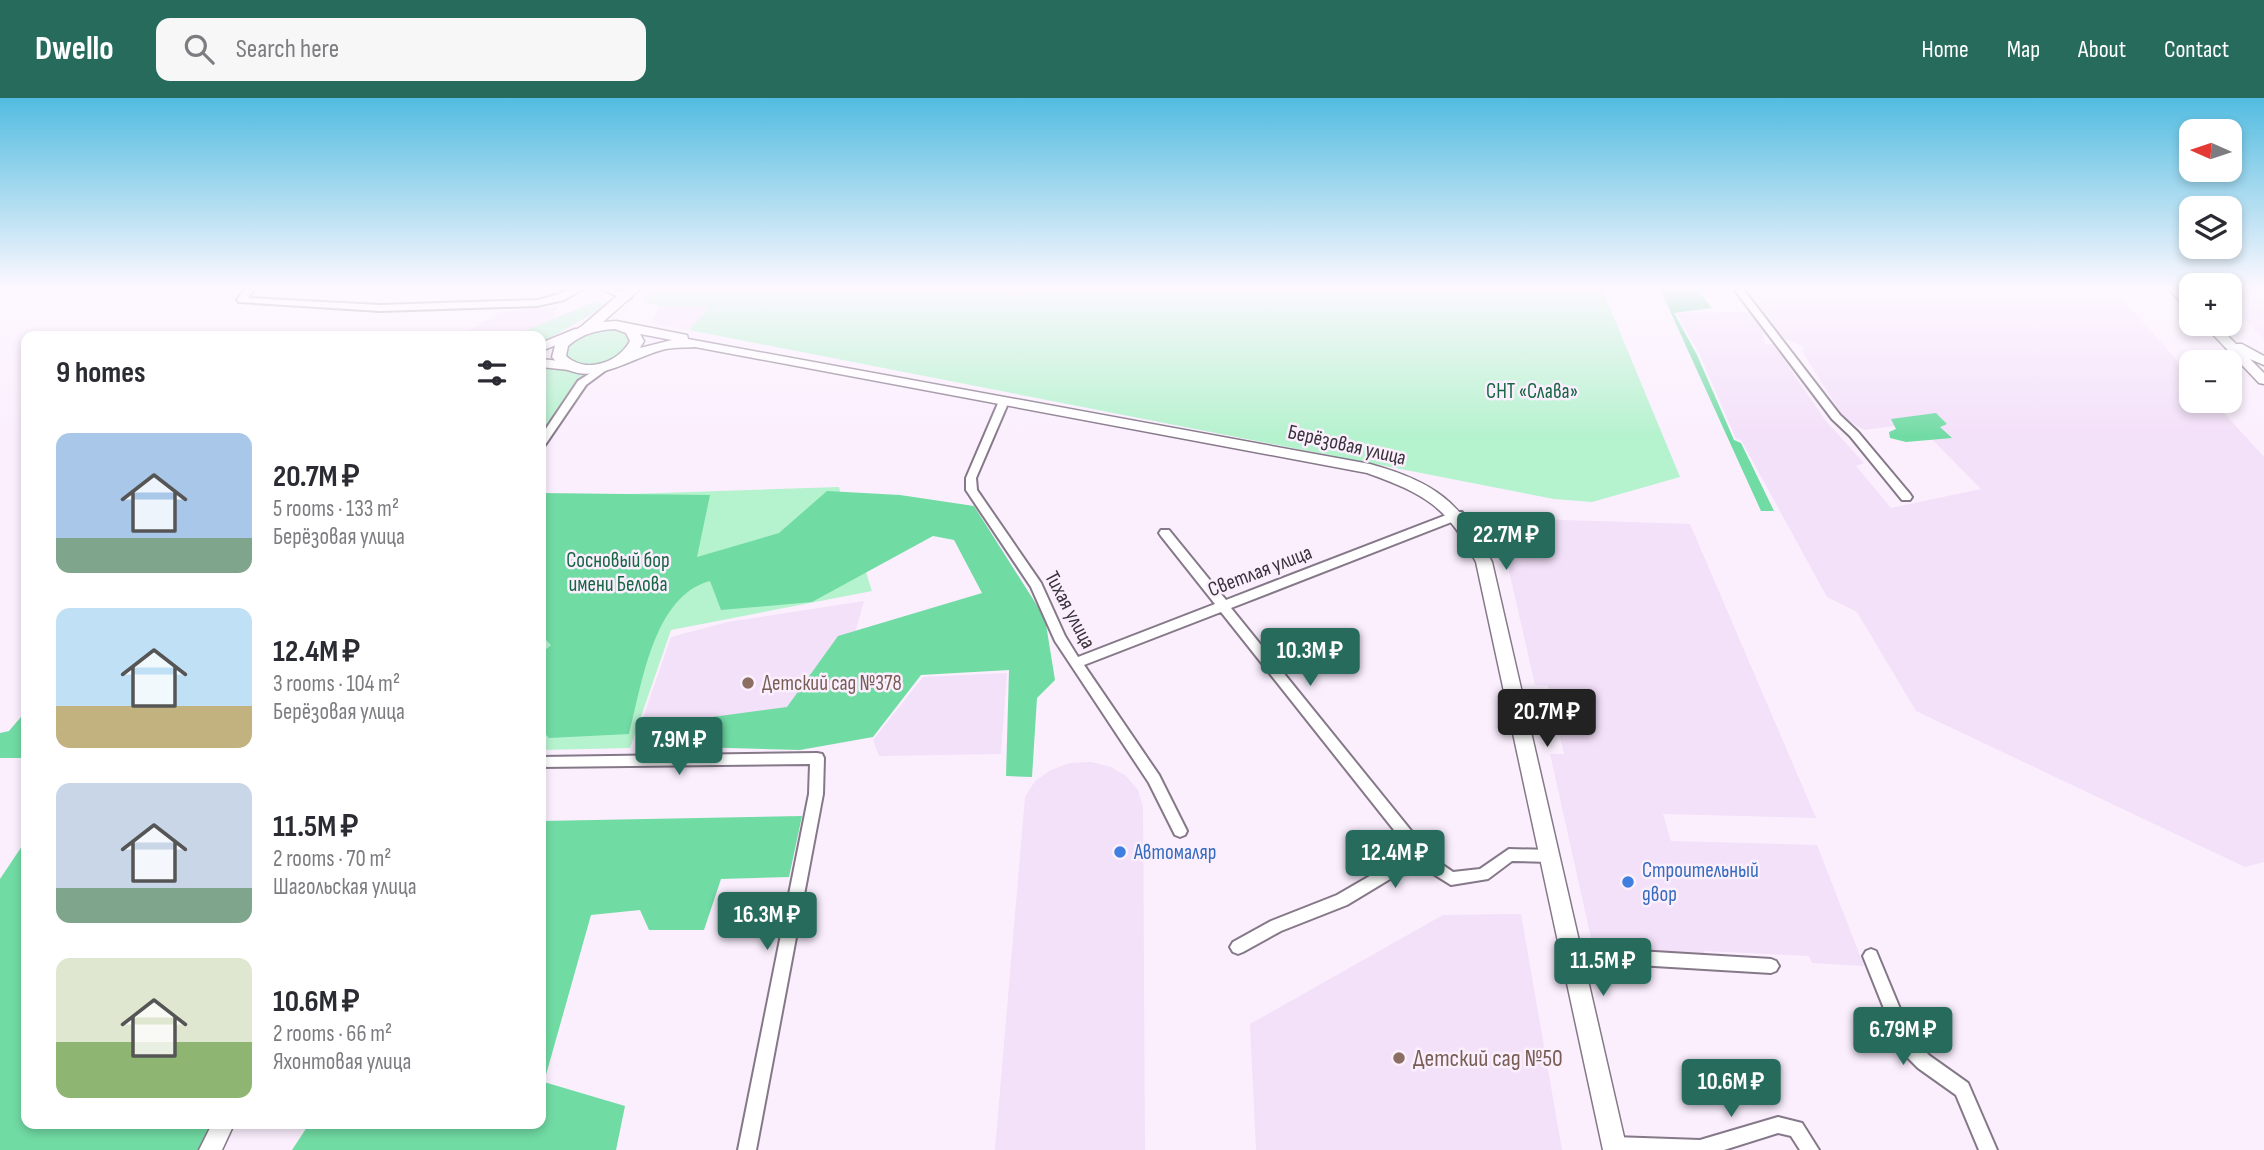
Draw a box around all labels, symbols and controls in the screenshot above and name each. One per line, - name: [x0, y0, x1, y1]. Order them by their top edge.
- search box: [156, 18, 646, 81]
- text: Dwello: [35, 29, 114, 69]
- icon: search: [180, 30, 218, 68]
- text: Search here: [236, 34, 339, 65]
- text: Home: [1921, 35, 1969, 64]
- text: Map: [2007, 35, 2040, 64]
- text: About: [2078, 35, 2126, 64]
- text: Contact: [2164, 35, 2229, 64]
- north arrow: [2179, 119, 2242, 182]
- map controls: [2179, 119, 2242, 413]
- button: layers: [2179, 196, 2242, 259]
- button: +: [2179, 273, 2242, 336]
- button: −: [2179, 350, 2242, 413]
- icon: filters: [473, 354, 511, 392]
- text: 9 homes: [56, 355, 146, 391]
- park label: СНТ «Слава»: [1486, 379, 1578, 404]
- street label: Берёзовая улица: [1285, 419, 1409, 471]
- text: 20.7M ₽: [273, 459, 360, 495]
- icon: home: [112, 461, 196, 545]
- text: 5 rooms · 133 m²: [273, 495, 399, 523]
- pin: 22.7M ₽: [1441, 512, 1571, 572]
- text: 22.7M ₽: [1473, 521, 1539, 549]
- text: Берёзовая улица: [273, 523, 405, 551]
- street label: Светлая улица: [1205, 540, 1315, 602]
- park label: Сосновый бор имени Белова: [566, 548, 670, 597]
- street label: Тихая улица: [1039, 567, 1101, 653]
- pin: 10.3M ₽: [1245, 628, 1375, 688]
- text: 12.4M ₽: [273, 634, 360, 670]
- icon: home: [112, 636, 196, 720]
- text: 10.3M ₽: [1277, 637, 1343, 665]
- text: 3 rooms · 104 m²: [273, 670, 400, 698]
- place label: Детский сад №378: [762, 671, 902, 696]
- marker: Детский сад №378: [740, 675, 756, 691]
- pin: 20.7M ₽: [1482, 690, 1612, 749]
- text: Берёзовая улица: [273, 698, 405, 726]
- text: 20.7M ₽: [1514, 698, 1580, 726]
- pin: 7.9M ₽: [622, 718, 736, 777]
- text: 7.9M ₽: [651, 726, 707, 754]
- text: 11.5M ₽: [273, 809, 358, 845]
- icon: home: [112, 811, 196, 895]
- pin: 12.4M ₽: [1330, 830, 1460, 890]
- text: 12.4M ₽: [1362, 839, 1428, 867]
- place label: Автомаляр: [1133, 840, 1216, 865]
- marker: Автомаляр: [1112, 844, 1128, 860]
- text: 2 rooms · 70 m²: [273, 845, 391, 873]
- place label: Строительный двор: [1642, 858, 1759, 907]
- text: Шагольская улица: [273, 873, 417, 901]
- marker: Строительный двор: [1620, 874, 1636, 890]
- pin: 16.3M ₽: [702, 892, 832, 952]
- text: 16.3M ₽: [734, 901, 800, 929]
- pin: 11.5M ₽: [1538, 939, 1668, 998]
- text: 11.5M ₽: [1570, 947, 1636, 975]
- text: 10.6M ₽: [273, 984, 360, 1020]
- icon: home: [112, 986, 196, 1070]
- pin: 6.79M ₽: [1838, 1007, 1968, 1067]
- text: 6.79M ₽: [1869, 1016, 1937, 1044]
- text: 2 rooms · 66 m²: [273, 1020, 392, 1048]
- place label: Детский сад №50: [1413, 1044, 1563, 1073]
- text: Яхонтовая улица: [273, 1048, 411, 1076]
- marker: Детский сад №50: [1391, 1050, 1407, 1066]
- pin: 10.6M ₽: [1666, 1060, 1796, 1119]
- text: 10.6M ₽: [1698, 1068, 1764, 1096]

